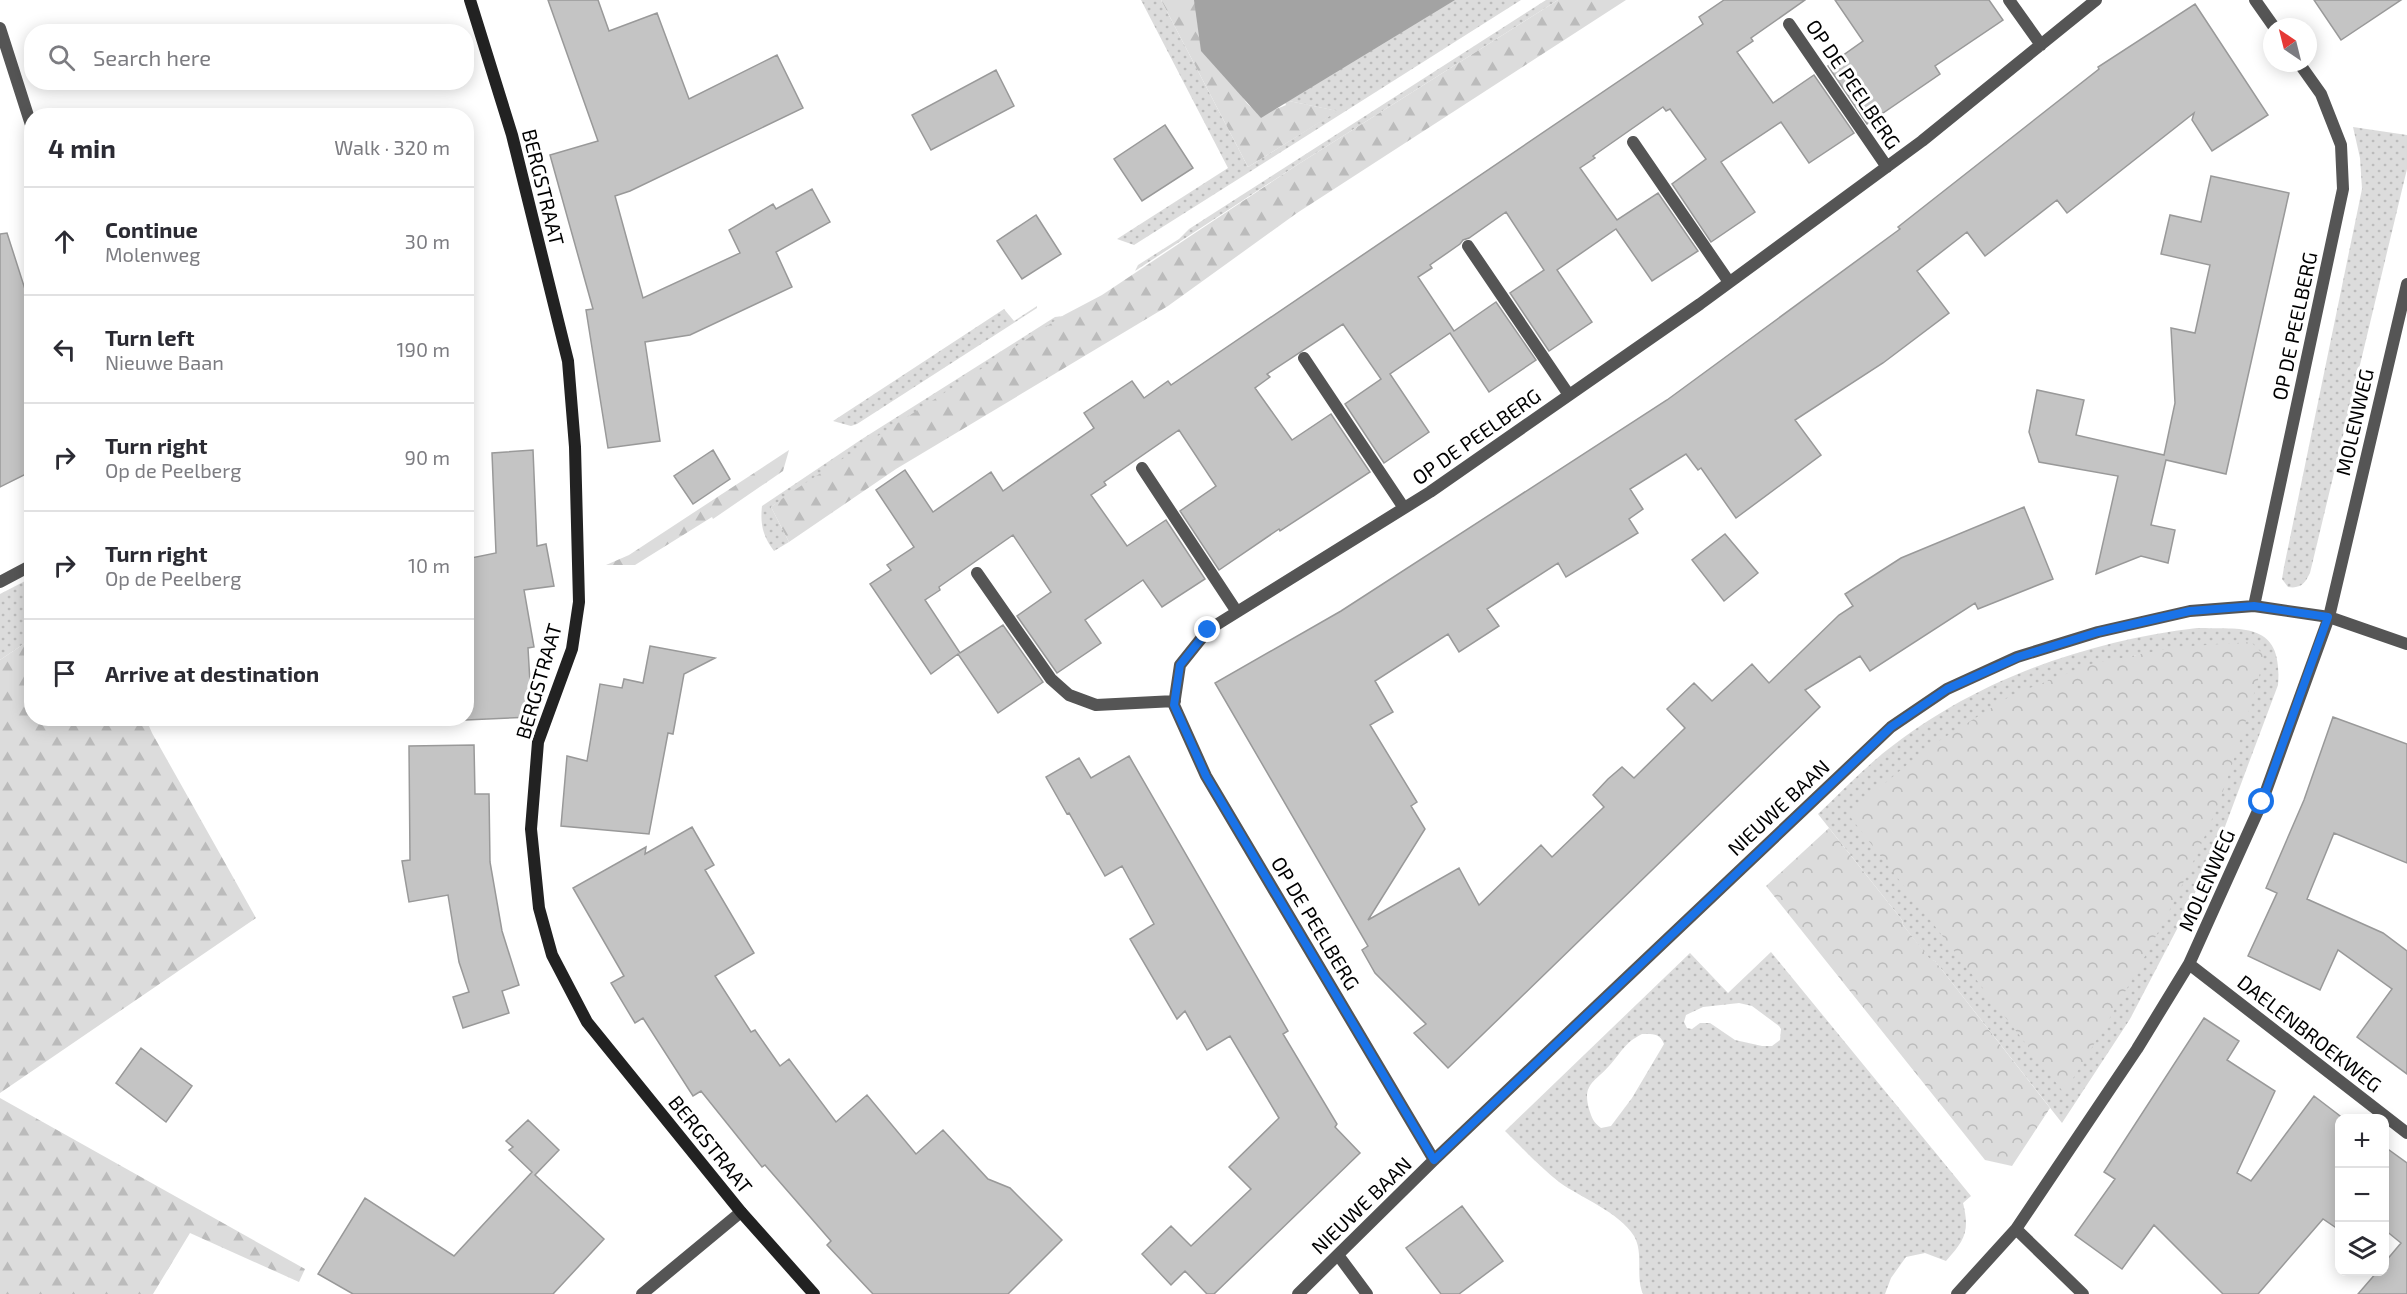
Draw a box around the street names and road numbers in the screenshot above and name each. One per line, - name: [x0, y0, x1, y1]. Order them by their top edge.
- street label: OP DE PEELBERG: [1802, 15, 1906, 153]
- street label: BERGSTRAAT: [518, 126, 570, 248]
- street label: OP DE PEELBERG: [2267, 250, 2321, 402]
- street label: MOLENWEG: [2330, 366, 2378, 478]
- street label: OP DE PEELBERG: [1407, 383, 1545, 489]
- street label: BERGSTRAAT: [510, 620, 566, 742]
- street label: NIEUWE BAAN: [1722, 754, 1834, 860]
- street label: MOLENWEG: [2173, 825, 2239, 935]
- street label: OP DE PEELBERG: [1267, 852, 1365, 994]
- street label: DAELENBROEKWEG: [2233, 969, 2387, 1097]
- street label: BERGSTRAAT: [664, 1090, 758, 1198]
- street label: NIEUWE BAAN: [1306, 1151, 1416, 1259]

